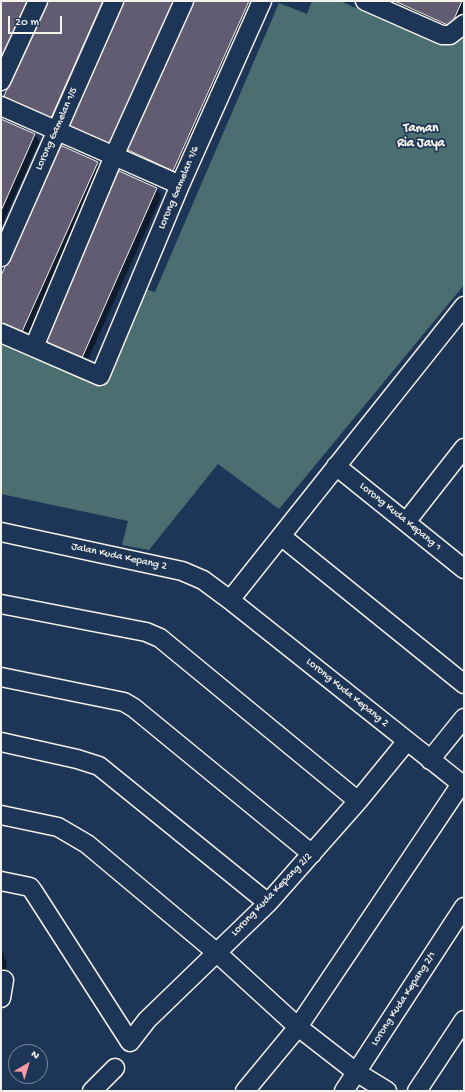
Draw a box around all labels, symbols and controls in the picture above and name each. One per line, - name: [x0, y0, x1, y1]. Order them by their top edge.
- scale bar: [10, 8, 64, 34]
- text: 20 m: [15, 16, 39, 30]
- street label: Lorong Gamelan 1/5: [33, 86, 81, 172]
- district label: Taman Ria Jaya: [397, 121, 445, 152]
- street label: Lorong Gamelan 1/6: [156, 144, 202, 232]
- street label: Lorong Kuda Kepang 1: [356, 480, 444, 554]
- street label: Jalan Kuda Kepang 2: [70, 540, 168, 574]
- street label: Lorong Kuda Kepang 2: [303, 656, 391, 730]
- street label: Lorong Kuda Kepang 2/2: [229, 851, 315, 939]
- street label: Lorong Kuda Kepang 2/1: [369, 949, 439, 1049]
- north arrow: [8, 1044, 48, 1084]
- text: N: [28, 1048, 41, 1062]

